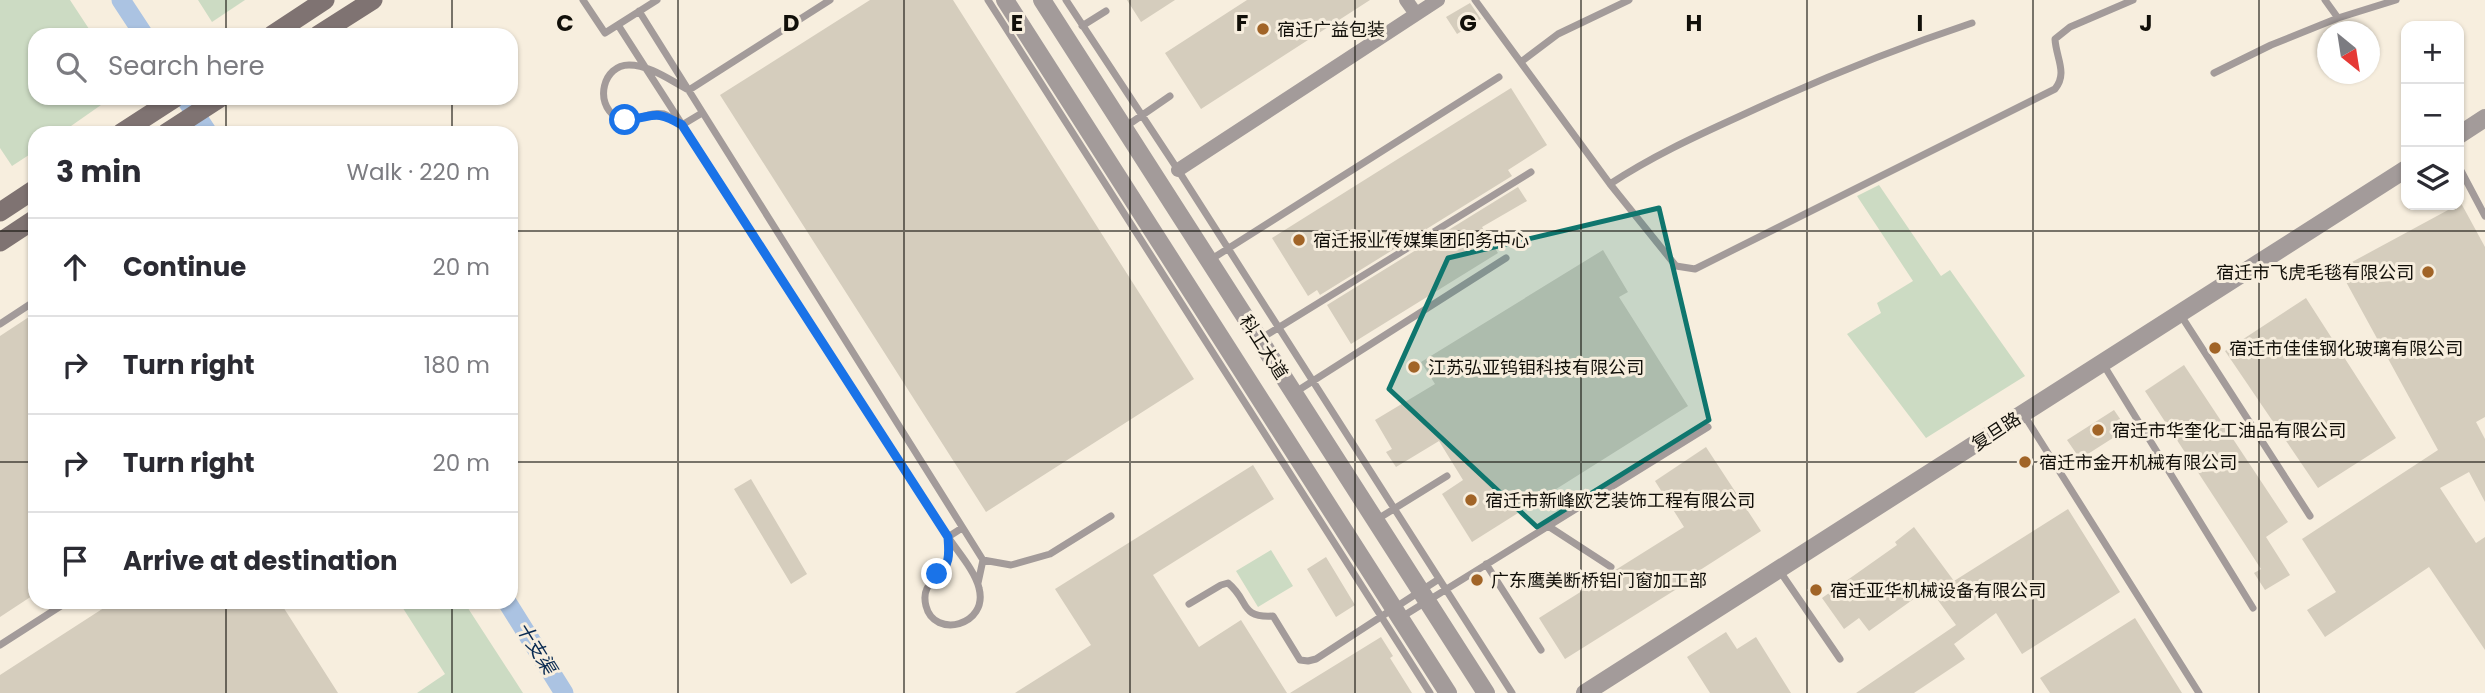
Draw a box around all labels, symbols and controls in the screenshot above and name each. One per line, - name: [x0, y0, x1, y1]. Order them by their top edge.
- text: C: [556, 7, 574, 39]
- text: D: [783, 7, 799, 39]
- text: E: [1011, 7, 1023, 39]
- text: F: [1236, 7, 1248, 39]
- text: G: [1459, 7, 1477, 39]
- text: H: [1686, 7, 1702, 39]
- text: I: [1917, 7, 1923, 39]
- text: J: [2139, 7, 2153, 39]
- place label: 宿迁广益包装: [1277, 17, 1385, 42]
- marker: 宿迁广益包装: [1255, 21, 1271, 37]
- north arrow: [2317, 21, 2380, 84]
- map controls: [2401, 21, 2464, 210]
- button: +: [2401, 21, 2464, 84]
- search box: [28, 28, 518, 105]
- icon: search: [52, 48, 90, 86]
- text: Search here: [108, 48, 265, 84]
- button: −: [2401, 84, 2464, 147]
- route start: [609, 104, 640, 135]
- button: layers: [2401, 147, 2464, 210]
- text: 3 min: [56, 150, 141, 193]
- text: Walk · 220 m: [347, 156, 490, 188]
- place label: 宿迁报业传媒集团印务中心: [1313, 228, 1529, 253]
- marker: 宿迁报业传媒集团印务中心: [1291, 232, 1307, 248]
- icon: ahead: [56, 248, 94, 286]
- text: Continue: [123, 249, 246, 285]
- text: 20 m: [432, 251, 490, 283]
- place label: 宿迁市飞虎毛毯有限公司: [2216, 260, 2414, 285]
- marker: 宿迁市飞虎毛毯有限公司: [2420, 264, 2436, 280]
- street label: 科工大道: [1234, 310, 1294, 384]
- place label: 宿迁市佳佳钢化玻璃有限公司: [2229, 336, 2463, 361]
- marker: 宿迁市佳佳钢化玻璃有限公司: [2207, 340, 2223, 356]
- icon: right: [56, 346, 94, 384]
- text: Turn right: [123, 347, 255, 383]
- text: 180 m: [424, 349, 490, 381]
- place label: 江苏弘亚钨钼科技有限公司: [1428, 355, 1644, 380]
- marker: 江苏弘亚钨钼科技有限公司: [1406, 359, 1422, 375]
- street label: 复旦路: [1967, 406, 2025, 456]
- place label: 宿迁市华奎化工油品有限公司: [2112, 418, 2346, 443]
- marker: 宿迁市华奎化工油品有限公司: [2090, 422, 2106, 438]
- icon: right: [56, 444, 94, 482]
- text: Turn right: [123, 445, 255, 481]
- text: 20 m: [432, 447, 490, 479]
- place label: 宿迁市金开机械有限公司: [2039, 450, 2237, 475]
- marker: 宿迁市金开机械有限公司: [2017, 454, 2033, 470]
- place label: 宿迁市新峰欧艺装饰工程有限公司: [1485, 488, 1755, 513]
- marker: 宿迁市新峰欧艺装饰工程有限公司: [1463, 492, 1479, 508]
- icon: arrive: [56, 542, 94, 580]
- text: Arrive at destination: [123, 543, 398, 579]
- route end: [921, 558, 952, 589]
- place label: 广东鹰美断桥铝门窗加工部: [1491, 568, 1707, 593]
- marker: 广东鹰美断桥铝门窗加工部: [1469, 572, 1485, 588]
- place label: 宿迁亚华机械设备有限公司: [1830, 578, 2046, 603]
- marker: 宿迁亚华机械设备有限公司: [1808, 582, 1824, 598]
- water label: 十支渠: [509, 617, 564, 682]

